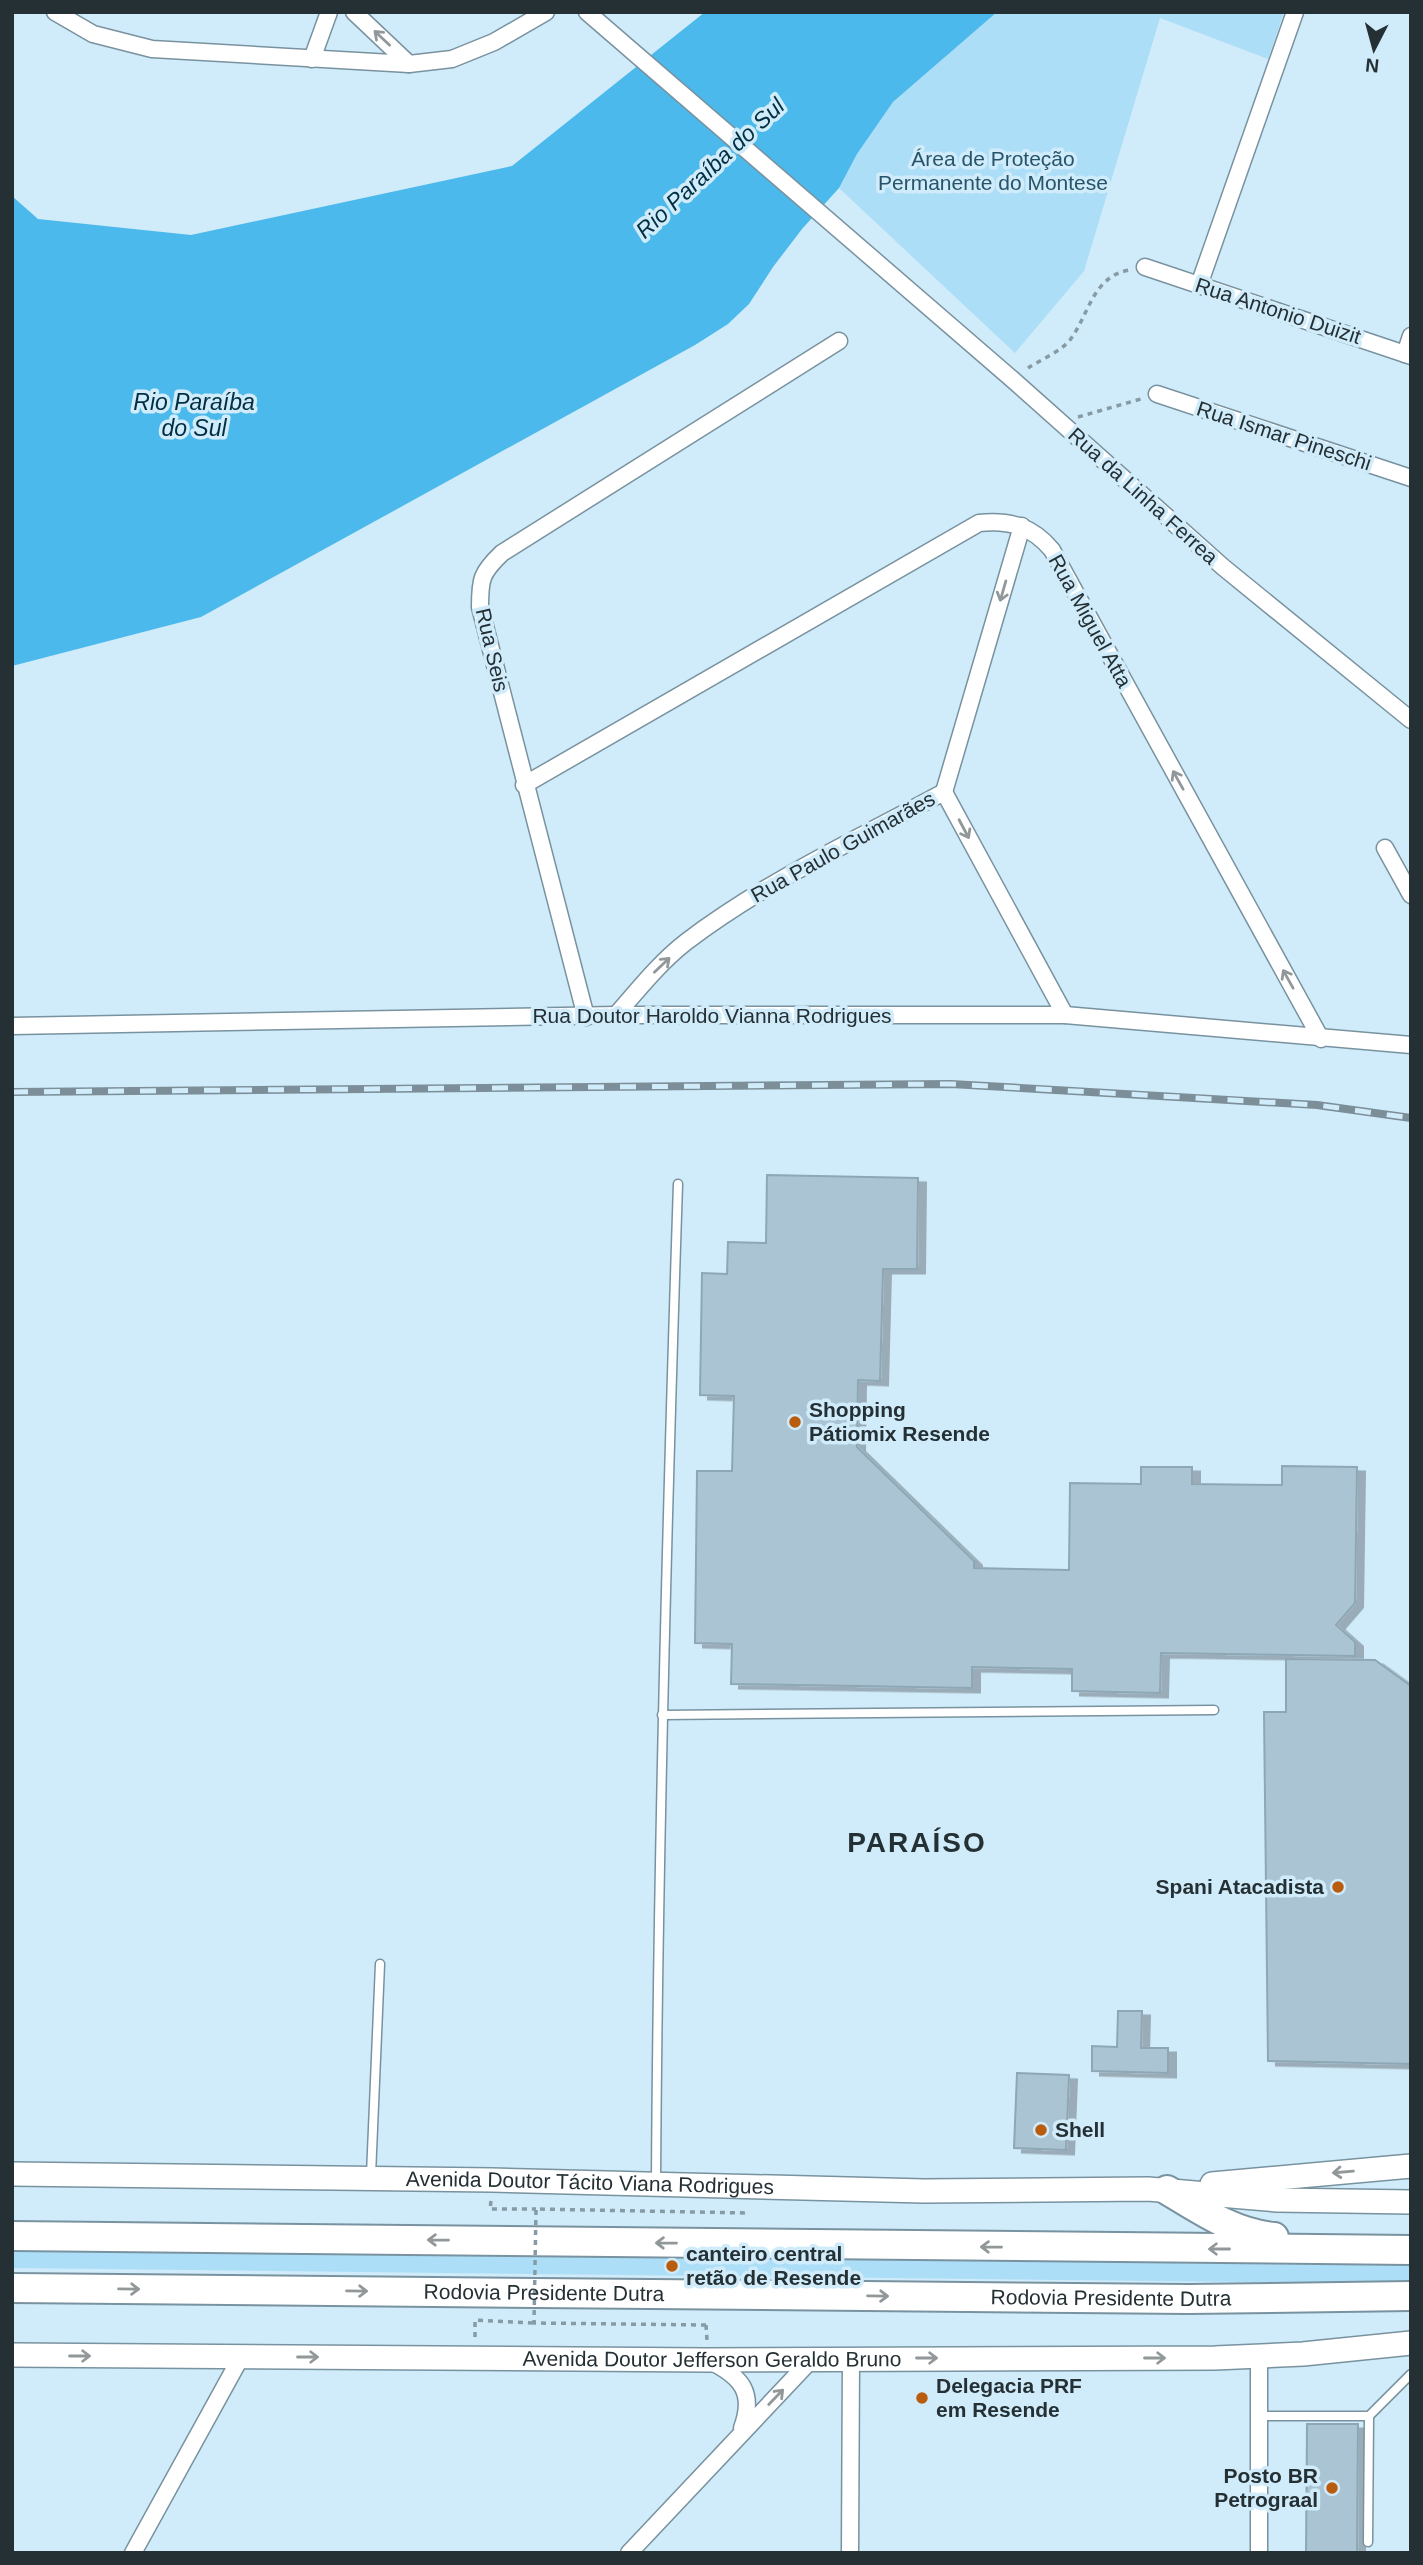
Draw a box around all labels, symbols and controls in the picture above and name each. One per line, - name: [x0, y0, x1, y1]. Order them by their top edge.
- north arrow: [1339, 14, 1409, 84]
- one-way arrow: [373, 30, 391, 46]
- text: N: [1364, 54, 1380, 77]
- water label: Rio Paraíba do Sul: [631, 92, 790, 243]
- park label: Área de Proteção Permanente do Montese: [878, 147, 1108, 194]
- street label: Rua Antonio Duizit: [1192, 273, 1364, 348]
- water label: Rio Paraíba do Sul: [133, 389, 255, 441]
- street label: Rua Ismar Pineschi: [1194, 396, 1374, 475]
- street label: Rua da Linha Ferrea: [1064, 423, 1223, 569]
- street label: Rua Miguel Atta: [1044, 550, 1137, 691]
- one-way arrow: [996, 580, 1009, 602]
- street label: Rua Seis: [472, 606, 513, 694]
- one-way arrow: [1171, 770, 1185, 790]
- street label: Rua Paulo Guimarães: [747, 786, 939, 907]
- one-way arrow: [958, 818, 972, 839]
- one-way arrow: [653, 956, 670, 973]
- one-way arrow: [1281, 969, 1294, 990]
- street label: Rua Doutor Haroldo Vianna Rodrigues: [532, 1004, 892, 1027]
- place label: Shopping Pátiomix Resende: [809, 1398, 990, 1445]
- marker: Shopping Pátiomix Resende: [787, 1414, 803, 1430]
- district label: PARAÍSO: [847, 1827, 987, 1858]
- place label: Spani Atacadista: [1156, 1875, 1324, 1898]
- marker: Spani Atacadista: [1330, 1879, 1346, 1895]
- place label: Shell: [1055, 2118, 1105, 2141]
- marker: Shell: [1033, 2122, 1049, 2138]
- one-way arrow: [1332, 2166, 1355, 2179]
- street label: Avenida Doutor Tácito Viana Rodrigues: [406, 2167, 774, 2198]
- one-way arrow: [427, 2233, 450, 2247]
- one-way arrow: [654, 2236, 677, 2250]
- one-way arrow: [980, 2240, 1003, 2254]
- place label: canteiro central retão de Resende: [686, 2242, 861, 2289]
- one-way arrow: [1207, 2242, 1230, 2256]
- marker: canteiro central retão de Resende: [664, 2258, 680, 2274]
- street label: Rodovia Presidente Dutra: [424, 2280, 665, 2305]
- one-way arrow: [118, 2282, 141, 2296]
- one-way arrow: [345, 2284, 368, 2298]
- street label: Rodovia Presidente Dutra: [991, 2285, 1232, 2310]
- one-way arrow: [867, 2289, 890, 2303]
- street label: Avenida Doutor Jefferson Geraldo Bruno: [522, 2347, 901, 2371]
- one-way arrow: [69, 2349, 92, 2363]
- one-way arrow: [296, 2350, 319, 2364]
- one-way arrow: [916, 2351, 939, 2365]
- one-way arrow: [1143, 2351, 1166, 2365]
- place label: Delegacia PRF em Resende: [936, 2374, 1082, 2421]
- one-way arrow: [767, 2389, 784, 2406]
- marker: Delegacia PRF em Resende: [914, 2390, 930, 2406]
- place label: Posto BR Petrograal: [1214, 2464, 1318, 2511]
- marker: Posto BR Petrograal: [1324, 2480, 1340, 2496]

